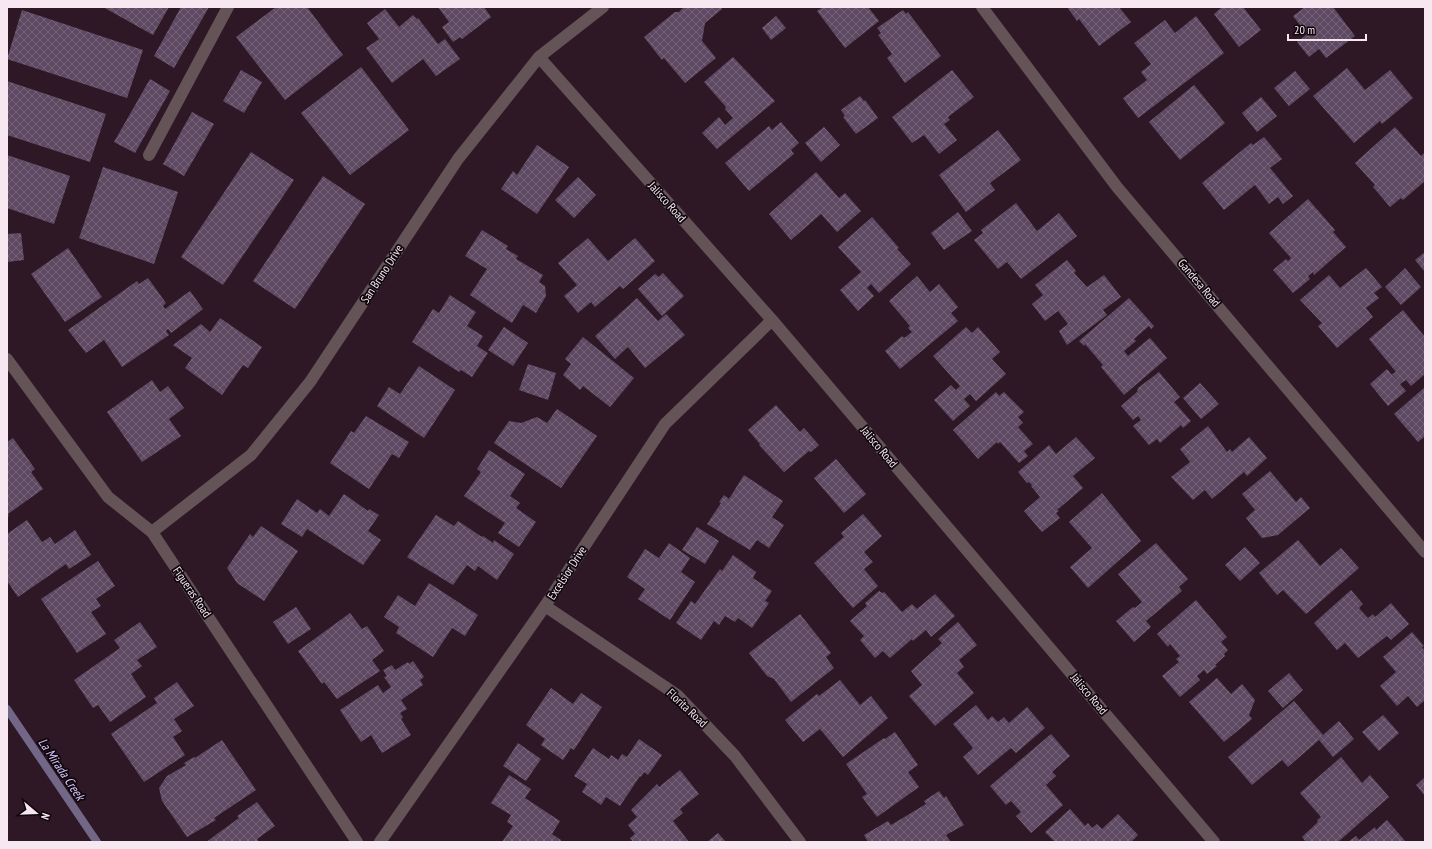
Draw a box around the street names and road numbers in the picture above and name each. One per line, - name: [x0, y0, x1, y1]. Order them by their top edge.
- street label: Jalisco Road: [645, 178, 689, 225]
- street label: San Bruno Drive: [357, 242, 406, 306]
- street label: Gandesa Road: [1175, 256, 1224, 310]
- street label: Jalisco Road: [857, 422, 901, 470]
- street label: Excelsior Drive: [544, 543, 590, 602]
- street label: Figueras Road: [170, 563, 215, 620]
- street label: Jalisco Road: [1067, 669, 1111, 717]
- street label: Florita Road: [664, 685, 711, 730]

